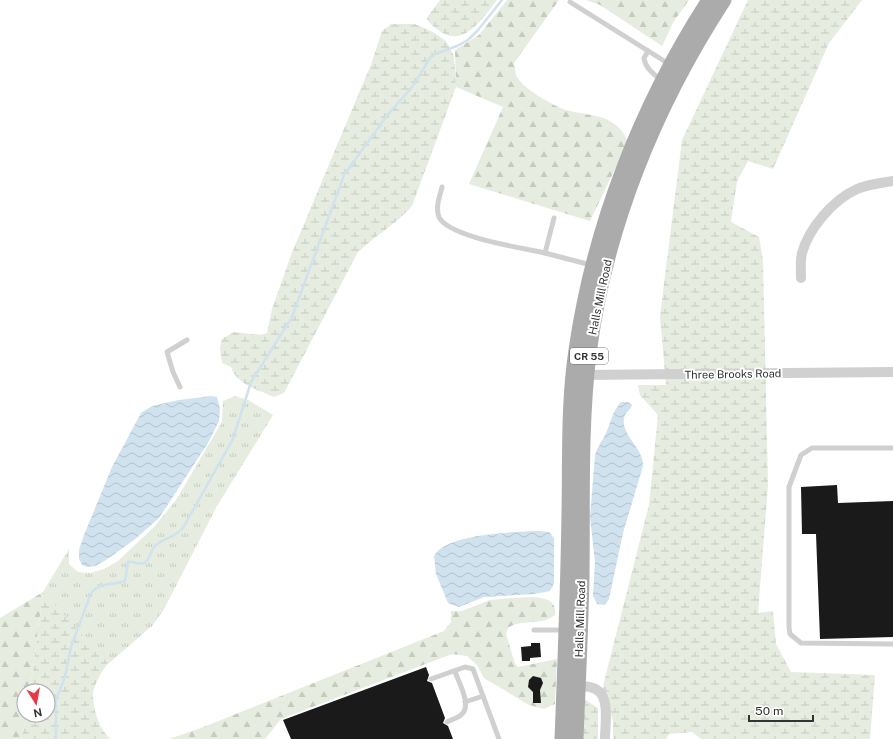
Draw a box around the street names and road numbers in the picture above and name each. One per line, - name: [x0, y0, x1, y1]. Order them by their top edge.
- street label: Halls Mill Road: [586, 258, 614, 336]
- road number: CR 55: [570, 348, 608, 364]
- street label: Three Brooks Road: [685, 367, 781, 381]
- street label: Halls Mill Road: [573, 580, 587, 658]

